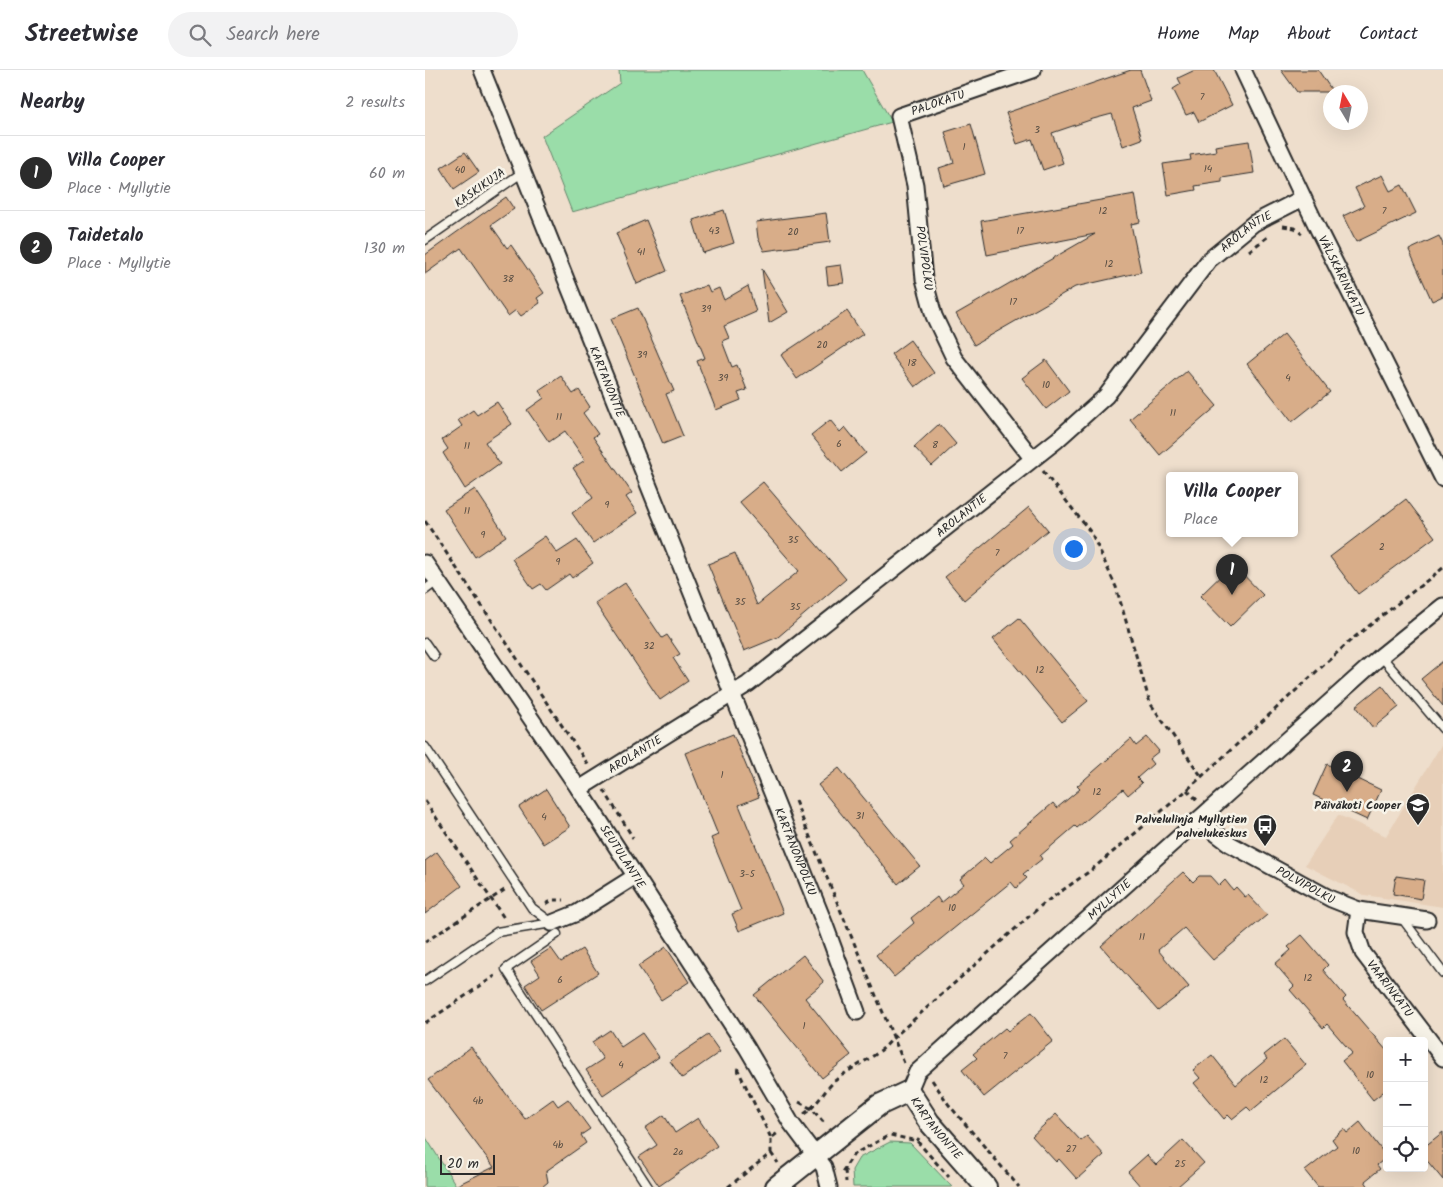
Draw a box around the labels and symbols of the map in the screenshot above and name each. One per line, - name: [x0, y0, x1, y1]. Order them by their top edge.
- street label: PALOKATU: [908, 85, 967, 121]
- north arrow: [1323, 85, 1368, 130]
- house number: 7: [1200, 89, 1205, 105]
- house number: 3: [1034, 122, 1040, 138]
- house number: 1: [962, 139, 966, 155]
- house number: 14: [1204, 161, 1213, 177]
- house number: 40: [455, 162, 465, 178]
- street label: KASKIKUJA: [450, 163, 510, 213]
- house number: 12: [1099, 203, 1108, 219]
- house number: 7: [1382, 203, 1387, 219]
- street label: AROLANTIE: [1216, 205, 1276, 257]
- house number: 43: [708, 223, 720, 239]
- house number: 17: [1016, 223, 1024, 239]
- house number: 20: [788, 224, 798, 240]
- street label: POLVIPOLKU: [910, 224, 938, 292]
- street label: VÄLSKÄRINKATU: [1313, 232, 1369, 319]
- house number: 41: [637, 244, 645, 260]
- house number: 12: [1105, 256, 1114, 272]
- house number: 38: [502, 271, 515, 287]
- house number: 17: [1009, 294, 1017, 310]
- house number: 39: [701, 301, 711, 317]
- house number: 20: [817, 337, 827, 353]
- street label: KARTANONTIE: [584, 343, 630, 422]
- house number: 39: [637, 347, 647, 363]
- house number: 18: [907, 355, 918, 371]
- house number: 39: [718, 370, 728, 386]
- house number: 4: [1285, 370, 1291, 386]
- house number: 10: [1042, 377, 1050, 393]
- house number: 11: [1170, 405, 1176, 421]
- house number: 11: [556, 409, 562, 425]
- house number: 6: [836, 436, 842, 452]
- house number: 8: [932, 437, 939, 453]
- house number: 11: [464, 438, 470, 454]
- street label: AROLANTIE: [932, 489, 992, 542]
- house number: 9: [605, 497, 610, 513]
- house number: 11: [464, 503, 470, 519]
- house number: 9: [481, 527, 486, 543]
- house number: 35: [787, 532, 799, 548]
- your location: [1061, 536, 1087, 562]
- house number: 2: [1379, 539, 1385, 555]
- house number: 7: [995, 545, 1000, 561]
- house number: 9: [556, 554, 561, 570]
- pin: 1: [1216, 554, 1248, 595]
- house number: 35: [734, 594, 746, 610]
- house number: 35: [789, 599, 801, 615]
- house number: 32: [643, 638, 655, 654]
- house number: 12: [1036, 662, 1045, 678]
- street label: AROLANTIE: [604, 730, 667, 778]
- pin: 2: [1331, 751, 1363, 792]
- house number: 1: [720, 767, 724, 783]
- house number: 12: [1093, 784, 1102, 800]
- school or university icon: Päiväkoti Cooper: [1405, 792, 1431, 826]
- place label: Päiväkoti Cooper: [1314, 796, 1402, 815]
- street label: KARTANONPOLKU: [769, 805, 822, 898]
- house number: 31: [856, 808, 864, 824]
- house number: 4: [541, 809, 547, 825]
- place label: Palvelulinja Myllytien palvelukeskus: [1135, 810, 1247, 843]
- bus stop icon: Palvelulinja Myllytien palvelukeskus: [1252, 813, 1278, 847]
- street label: SEUTULANTIE: [595, 821, 651, 893]
- street label: POLVIPOLKU: [1272, 861, 1338, 909]
- house number: 3-5: [739, 866, 755, 882]
- street label: MYLLYTIE: [1083, 874, 1136, 924]
- house number: 10: [948, 900, 956, 916]
- house number: 11: [1139, 929, 1145, 945]
- street label: VAARINKATU: [1362, 956, 1418, 1021]
- house number: 12: [1304, 970, 1313, 986]
- house number: 6: [557, 972, 563, 988]
- house number: 1: [802, 1018, 806, 1034]
- house number: 7: [1003, 1048, 1008, 1064]
- house number: 4: [618, 1057, 624, 1073]
- house number: 10: [1366, 1067, 1374, 1083]
- house number: 12: [1260, 1072, 1269, 1088]
- house number: 4b: [473, 1093, 484, 1109]
- street label: KARTANONTIE: [906, 1093, 968, 1165]
- house number: 4b: [553, 1137, 564, 1153]
- house number: 27: [1066, 1141, 1077, 1157]
- house number: 10: [1352, 1143, 1360, 1159]
- house number: 2a: [673, 1144, 684, 1160]
- scale bar: [440, 1152, 495, 1175]
- house number: 25: [1174, 1156, 1186, 1172]

